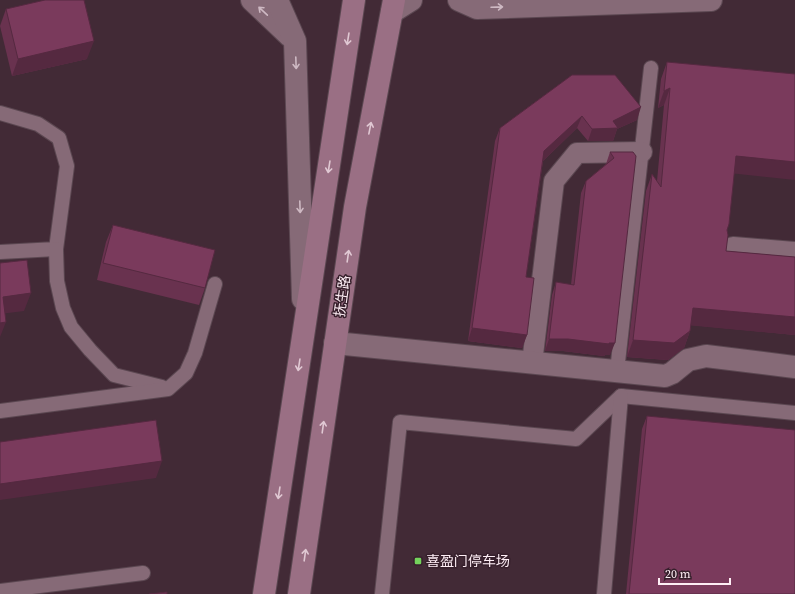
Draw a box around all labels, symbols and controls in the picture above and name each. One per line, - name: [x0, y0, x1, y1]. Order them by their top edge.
- one-way arrow: [490, 4, 503, 11]
- one-way arrow: [259, 7, 269, 16]
- one-way arrow: [344, 32, 352, 45]
- one-way arrow: [292, 56, 300, 69]
- one-way arrow: [366, 122, 374, 135]
- one-way arrow: [325, 160, 333, 173]
- one-way arrow: [296, 200, 304, 213]
- one-way arrow: [344, 250, 352, 263]
- street label: 抚生路: [329, 274, 355, 318]
- one-way arrow: [295, 358, 303, 371]
- one-way arrow: [319, 421, 327, 434]
- one-way arrow: [275, 486, 283, 499]
- one-way arrow: [301, 549, 309, 562]
- place label: 喜盈门停车场: [426, 551, 510, 571]
- marker: 喜盈门停车场: [413, 556, 423, 566]
- scale bar: [659, 560, 730, 586]
- text: 20 m: [665, 566, 691, 582]

